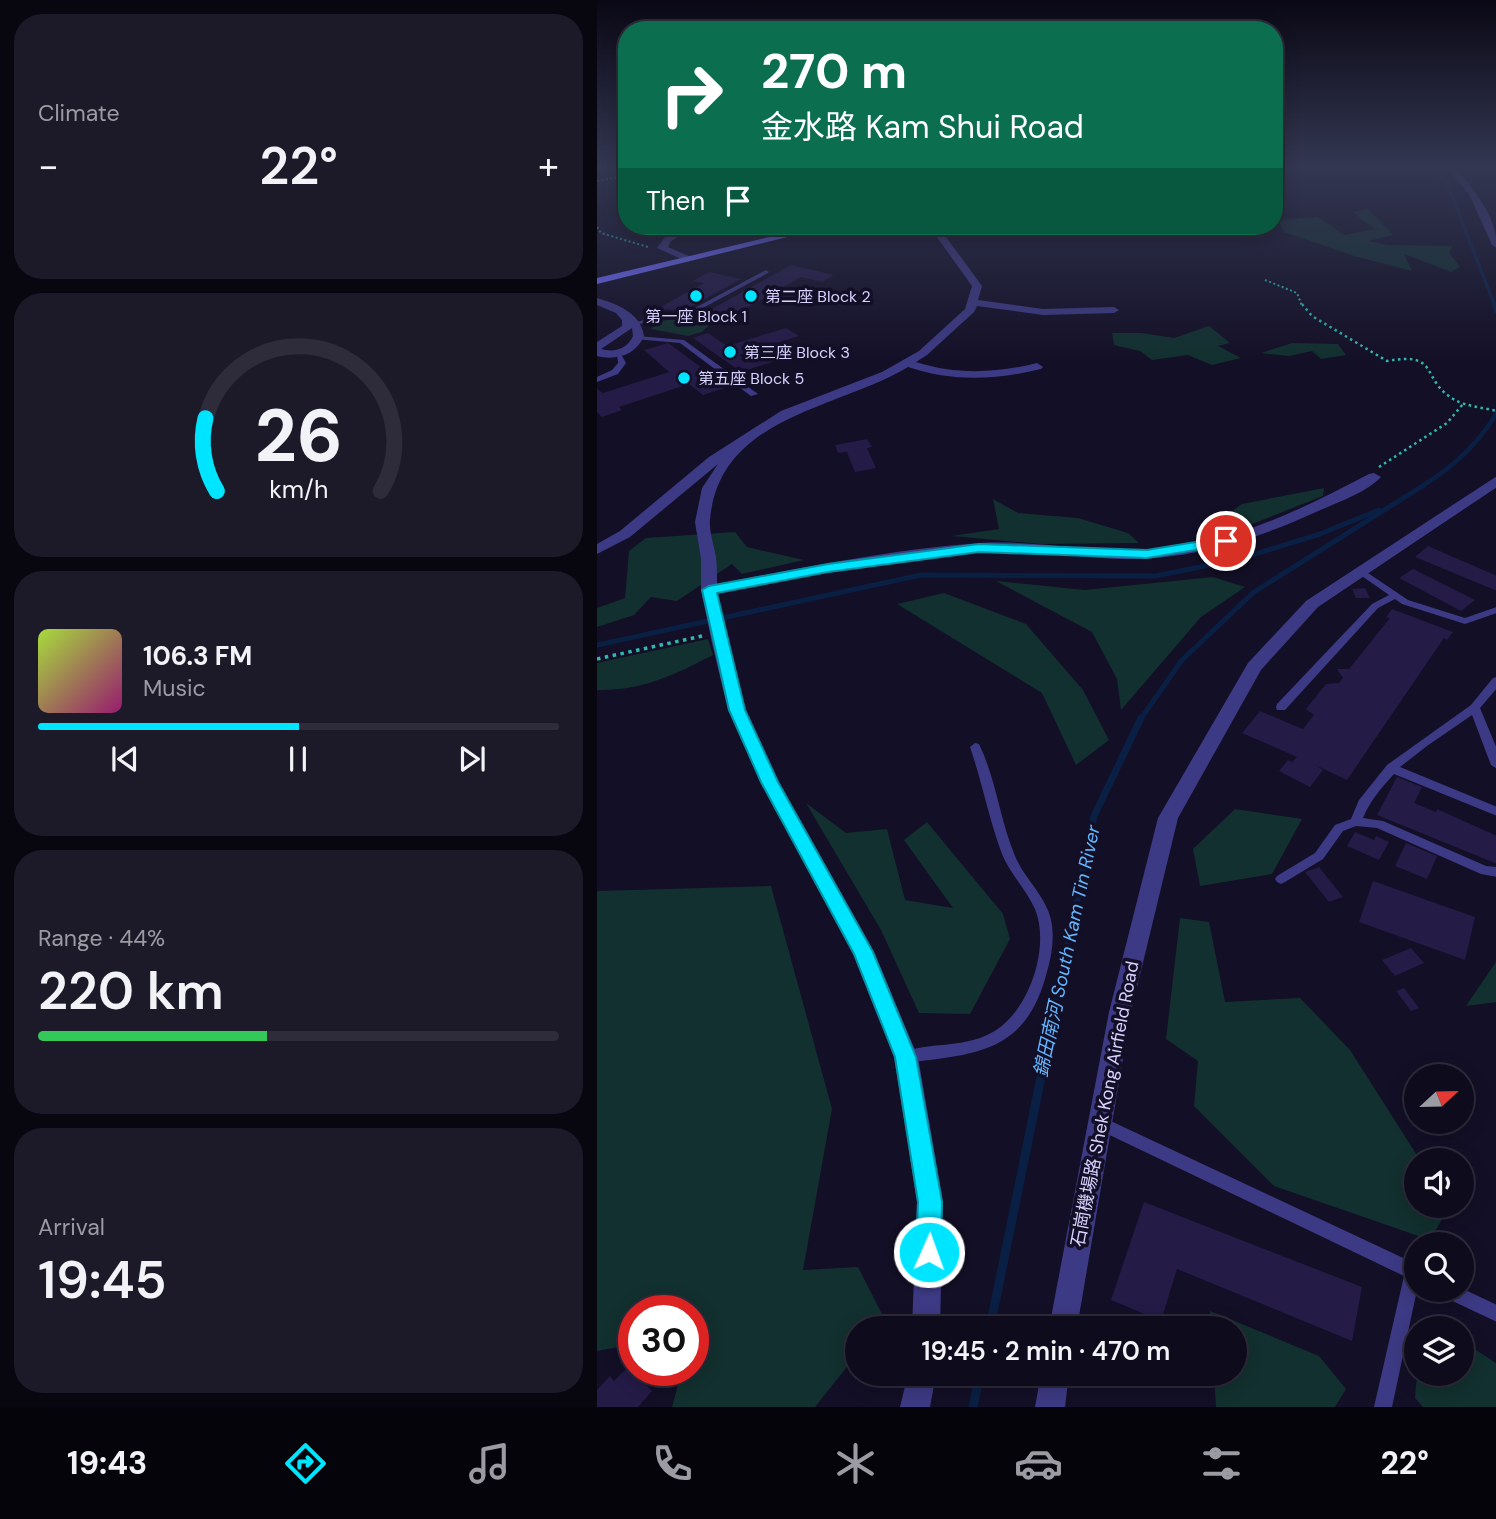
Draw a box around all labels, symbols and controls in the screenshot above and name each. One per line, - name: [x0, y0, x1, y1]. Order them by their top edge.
- text: 270 m: [761, 39, 907, 103]
- icon: right: [646, 49, 737, 140]
- text: Climate: [38, 98, 120, 128]
- text: 金水路 Kam Shui Road: [761, 106, 1084, 148]
- text: 22°: [259, 132, 338, 200]
- text: −: [38, 141, 59, 191]
- text: +: [538, 141, 559, 191]
- icon: arrive: [719, 182, 757, 220]
- text: Then: [646, 184, 705, 218]
- place label: 第二座 Block 2: [765, 286, 871, 307]
- marker: 第一座 Block 1: [688, 288, 704, 304]
- marker: 第二座 Block 2: [743, 288, 759, 304]
- place label: 第一座 Block 1: [645, 306, 747, 327]
- place label: 第三座 Block 3: [744, 342, 850, 363]
- marker: 第三座 Block 3: [722, 344, 738, 360]
- place label: 第五座 Block 5: [698, 368, 804, 389]
- marker: 第五座 Block 5: [676, 370, 692, 386]
- text: 26: [254, 389, 343, 484]
- text: km/h: [269, 473, 328, 506]
- pin: [1196, 511, 1256, 571]
- icon: arrive: [1207, 522, 1245, 560]
- text: 106.3 FM: [143, 639, 252, 673]
- text: Music: [143, 673, 206, 703]
- icon: previous: [106, 740, 144, 778]
- icon: pause: [279, 740, 317, 778]
- icon: next: [453, 740, 491, 778]
- water label: 錦田南河 South Kam Tin River: [1028, 822, 1106, 1079]
- text: Range · 44%: [38, 923, 165, 953]
- text: 220 km: [38, 957, 224, 1025]
- street label: 石崗機場路 Shek Kong Airfield Road: [1065, 959, 1145, 1249]
- north arrow: [1404, 1064, 1474, 1134]
- map controls: [1404, 1064, 1474, 1386]
- button: sound: [1404, 1148, 1474, 1218]
- text: Arrival: [38, 1212, 105, 1242]
- position arrow: [892, 1215, 966, 1289]
- button: search: [1404, 1232, 1474, 1302]
- text: 19:45: [38, 1246, 167, 1314]
- speed limit sign: 30: [618, 1295, 709, 1386]
- button: layers: [1404, 1316, 1474, 1386]
- text: 19:45 · 2 min · 470 m: [922, 1334, 1170, 1368]
- icon: directions: [281, 1439, 330, 1488]
- icon: music: [465, 1439, 514, 1488]
- icon: phone: [648, 1439, 697, 1488]
- icon: climate: [831, 1439, 880, 1488]
- icon: car: [1014, 1439, 1063, 1488]
- icon: filters: [1197, 1439, 1246, 1488]
- text: 19:43: [67, 1442, 147, 1484]
- text: 22°: [1380, 1442, 1429, 1484]

